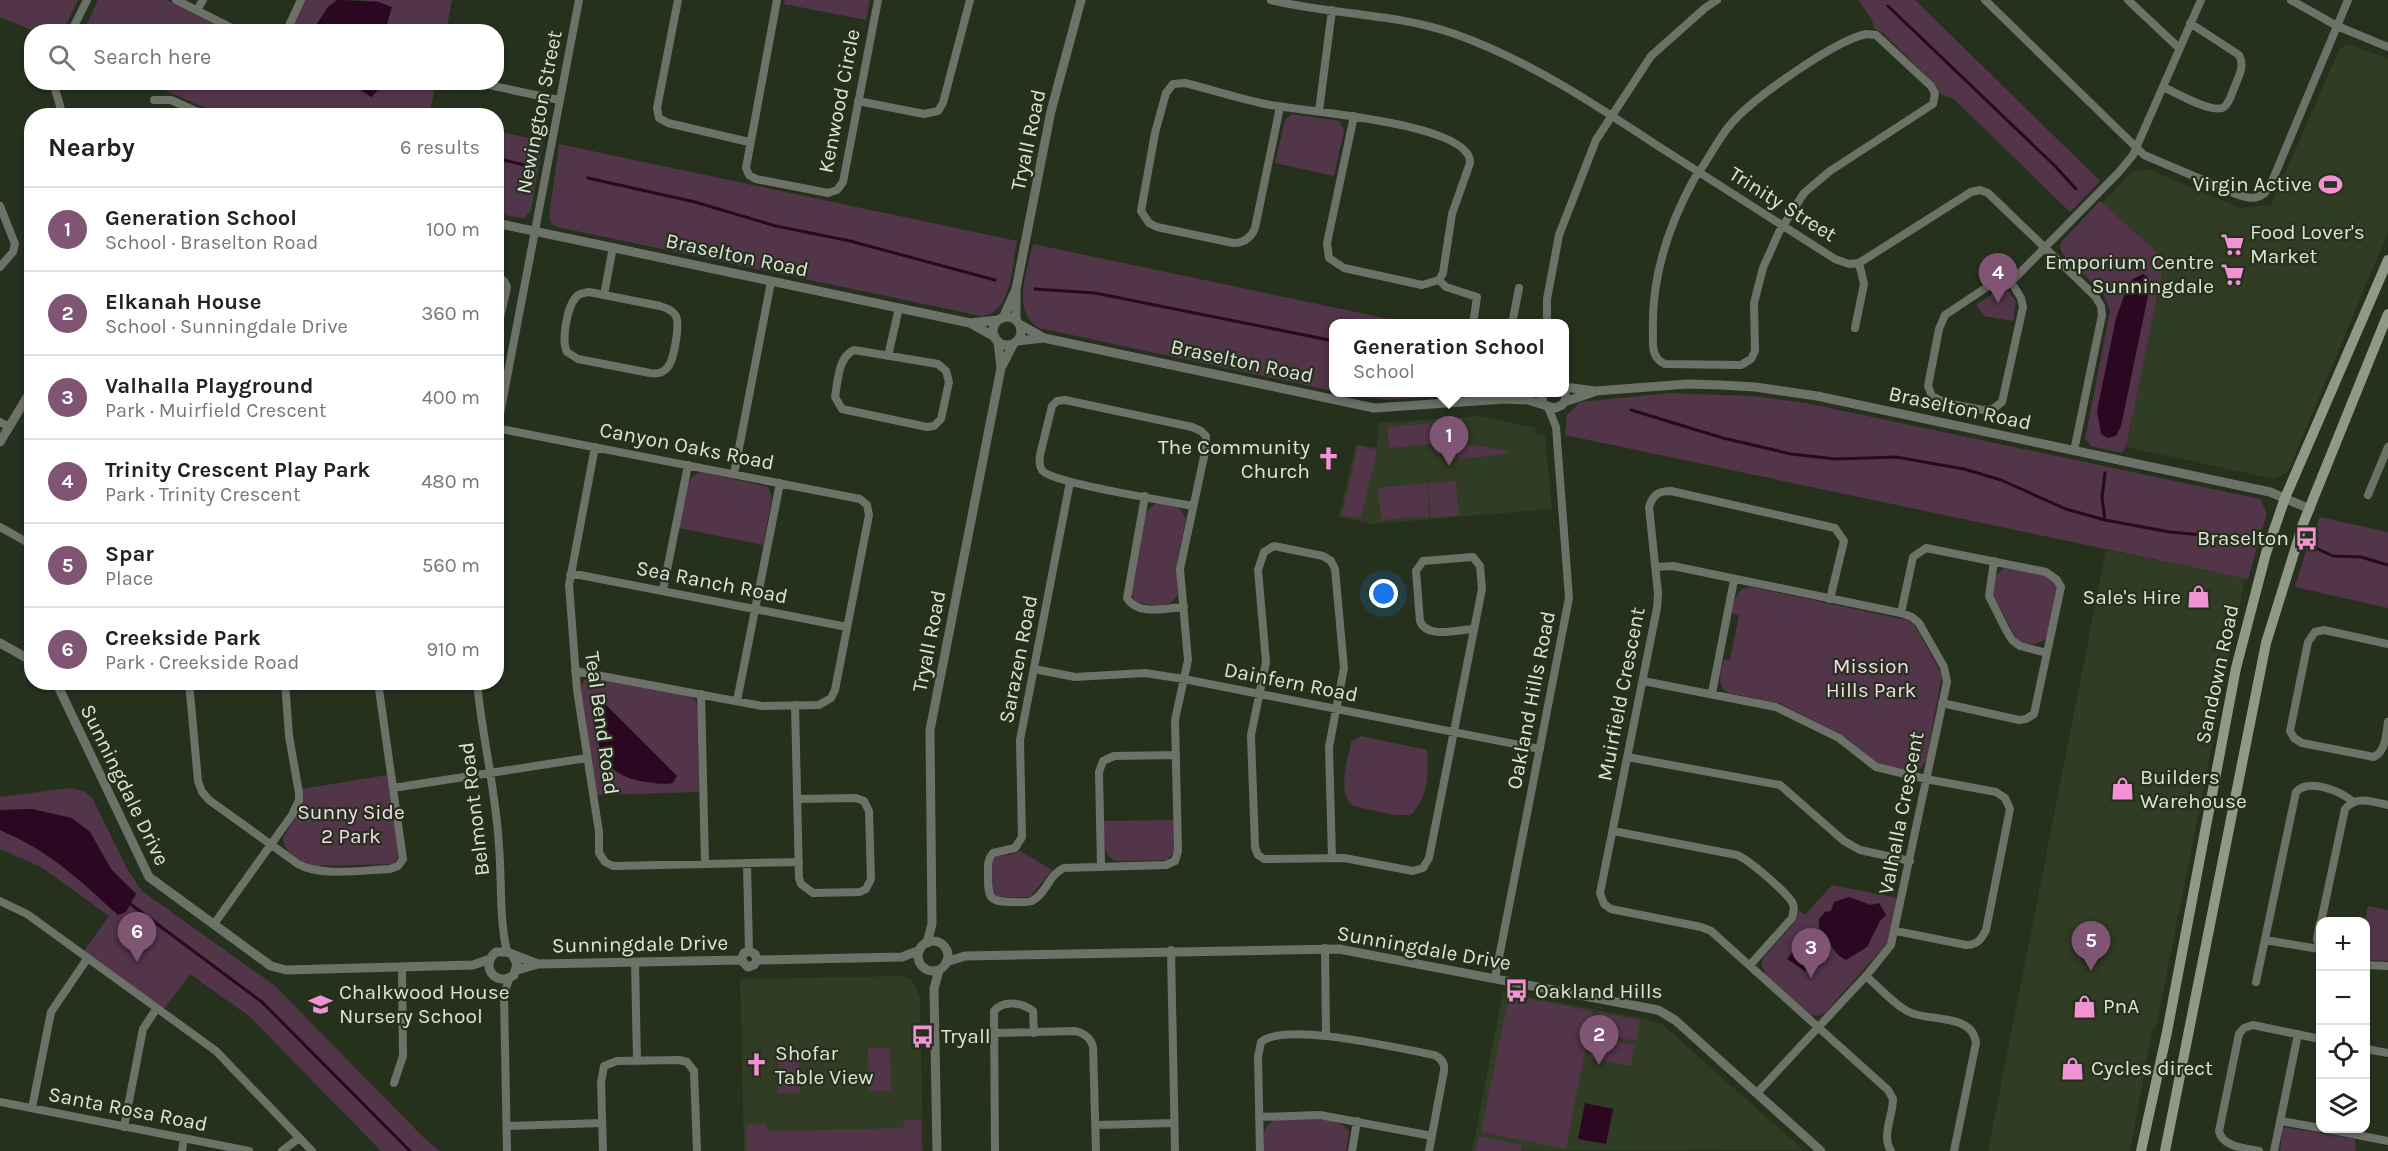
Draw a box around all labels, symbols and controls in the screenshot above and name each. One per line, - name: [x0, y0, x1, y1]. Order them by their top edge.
- search box: [24, 24, 504, 90]
- street label: Kenwood Circle: [813, 27, 865, 175]
- street label: Newington Street: [511, 28, 567, 196]
- icon: search: [45, 41, 78, 74]
- text: Search here: [93, 44, 211, 70]
- street label: Tryall Road: [1006, 87, 1050, 193]
- text: Nearby: [48, 132, 135, 163]
- text: 6 results: [400, 136, 480, 159]
- street label: Trinity Street: [1725, 161, 1841, 247]
- sports icon: Virgin Active: [2317, 171, 2343, 197]
- place label: Virgin Active: [2193, 172, 2312, 196]
- text: Generation School: [105, 205, 297, 231]
- text: 1: [64, 218, 71, 241]
- text: 100 m: [426, 218, 480, 241]
- place label: Food Lover's Market: [2250, 220, 2365, 268]
- street label: Braselton Road: [663, 228, 811, 282]
- text: School · Braselton Road: [105, 231, 318, 254]
- supermarket icon: Food Lover's Market: [2219, 231, 2245, 257]
- place label: Emporium Centre Sunningdale: [2045, 250, 2214, 298]
- pin: 4: [1978, 254, 2018, 303]
- supermarket icon: Emporium Centre Sunningdale: [2219, 261, 2245, 287]
- text: Elkanah House: [105, 289, 261, 315]
- text: 2: [61, 302, 74, 325]
- text: 360 m: [421, 302, 480, 325]
- text: School · Sunningdale Drive: [105, 315, 348, 338]
- popup: [1329, 319, 1569, 397]
- street label: Braselton Road: [1168, 334, 1316, 388]
- text: Generation School: [1353, 334, 1545, 360]
- text: School: [1353, 360, 1415, 383]
- text: Valhalla Playground: [105, 373, 314, 399]
- street label: Braselton Road: [1886, 381, 2034, 435]
- text: 3: [61, 386, 74, 409]
- text: 400 m: [422, 386, 480, 409]
- text: Park · Muirfield Crescent: [105, 399, 327, 422]
- pin: 1: [1430, 416, 1468, 466]
- street label: Canyon Oaks Road: [598, 417, 776, 475]
- place label: The Community Church: [1158, 435, 1310, 483]
- church icon: The Community Church: [1315, 446, 1341, 472]
- text: Trinity Crescent Play Park: [105, 457, 370, 483]
- text: 4: [62, 470, 73, 493]
- text: 480 m: [421, 470, 480, 493]
- text: Park · Trinity Crescent: [105, 483, 300, 506]
- bus stop icon: Braselton: [2294, 525, 2320, 551]
- place label: Braselton: [2197, 526, 2289, 550]
- text: Spar: [105, 541, 154, 567]
- text: 5: [62, 554, 73, 577]
- text: 560 m: [422, 554, 480, 577]
- street label: Sea Ranch Road: [634, 556, 790, 608]
- text: Place: [105, 567, 153, 590]
- your location: [1369, 579, 1398, 608]
- shop icon: Sale's Hire: [2186, 584, 2212, 610]
- place label: Sale's Hire: [2083, 585, 2181, 609]
- street label: Tryall Road: [907, 588, 951, 694]
- street label: Sarazen Road: [994, 593, 1042, 725]
- street label: Sandown Road: [2190, 602, 2244, 746]
- street label: Muirfield Crescent: [1592, 605, 1650, 783]
- street label: Oakland Hills Road: [1502, 609, 1560, 791]
- text: Creekside Park: [105, 625, 261, 651]
- text: 6: [61, 638, 74, 661]
- text: 910 m: [426, 638, 480, 661]
- street label: Teal Bend Road: [580, 650, 624, 796]
- text: Park · Creekside Road: [105, 651, 299, 674]
- park label: Mission Hills Park: [1826, 654, 1917, 702]
- street label: Dainfern Road: [1222, 657, 1360, 707]
- street label: Sunningdale Drive: [76, 701, 174, 869]
- street label: Valhalla Crescent: [1873, 729, 1929, 897]
- street label: Belmont Road: [454, 741, 494, 877]
- place label: Builders Warehouse: [2140, 765, 2247, 813]
- shop icon: Builders Warehouse: [2109, 776, 2135, 802]
- park label: Sunny Side 2 Park: [297, 800, 405, 848]
- pin: 6: [118, 912, 156, 962]
- map controls: [2316, 917, 2370, 1133]
- button: +: [2316, 917, 2370, 971]
- street label: Sunningdale Drive: [1335, 921, 1513, 975]
- pin: 5: [2072, 922, 2110, 971]
- pin: 3: [1792, 928, 1830, 978]
- street label: Sunningdale Drive: [552, 930, 728, 958]
- button: −: [2316, 971, 2370, 1025]
- bus stop icon: Oakland Hills: [1504, 978, 1530, 1004]
- place label: Oakland Hills: [1535, 979, 1663, 1003]
- place label: Chalkwood House Nursery School: [339, 980, 509, 1028]
- school or university icon: Chalkwood House Nursery School: [308, 991, 334, 1017]
- shop icon: PnA: [2072, 993, 2098, 1019]
- place label: PnA: [2103, 994, 2139, 1018]
- pin: 2: [1580, 1016, 1618, 1065]
- bus stop icon: Tryall: [910, 1023, 936, 1049]
- place label: Tryall: [941, 1024, 991, 1048]
- button: locate: [2316, 1025, 2370, 1079]
- place label: Shofar Table View: [775, 1041, 873, 1089]
- church icon: Shofar Table View: [744, 1052, 770, 1078]
- shop icon: Cycles direct: [2060, 1055, 2086, 1081]
- place label: Cycles direct: [2091, 1056, 2213, 1080]
- button: layers: [2316, 1079, 2370, 1133]
- street label: Santa Rosa Road: [46, 1082, 210, 1136]

